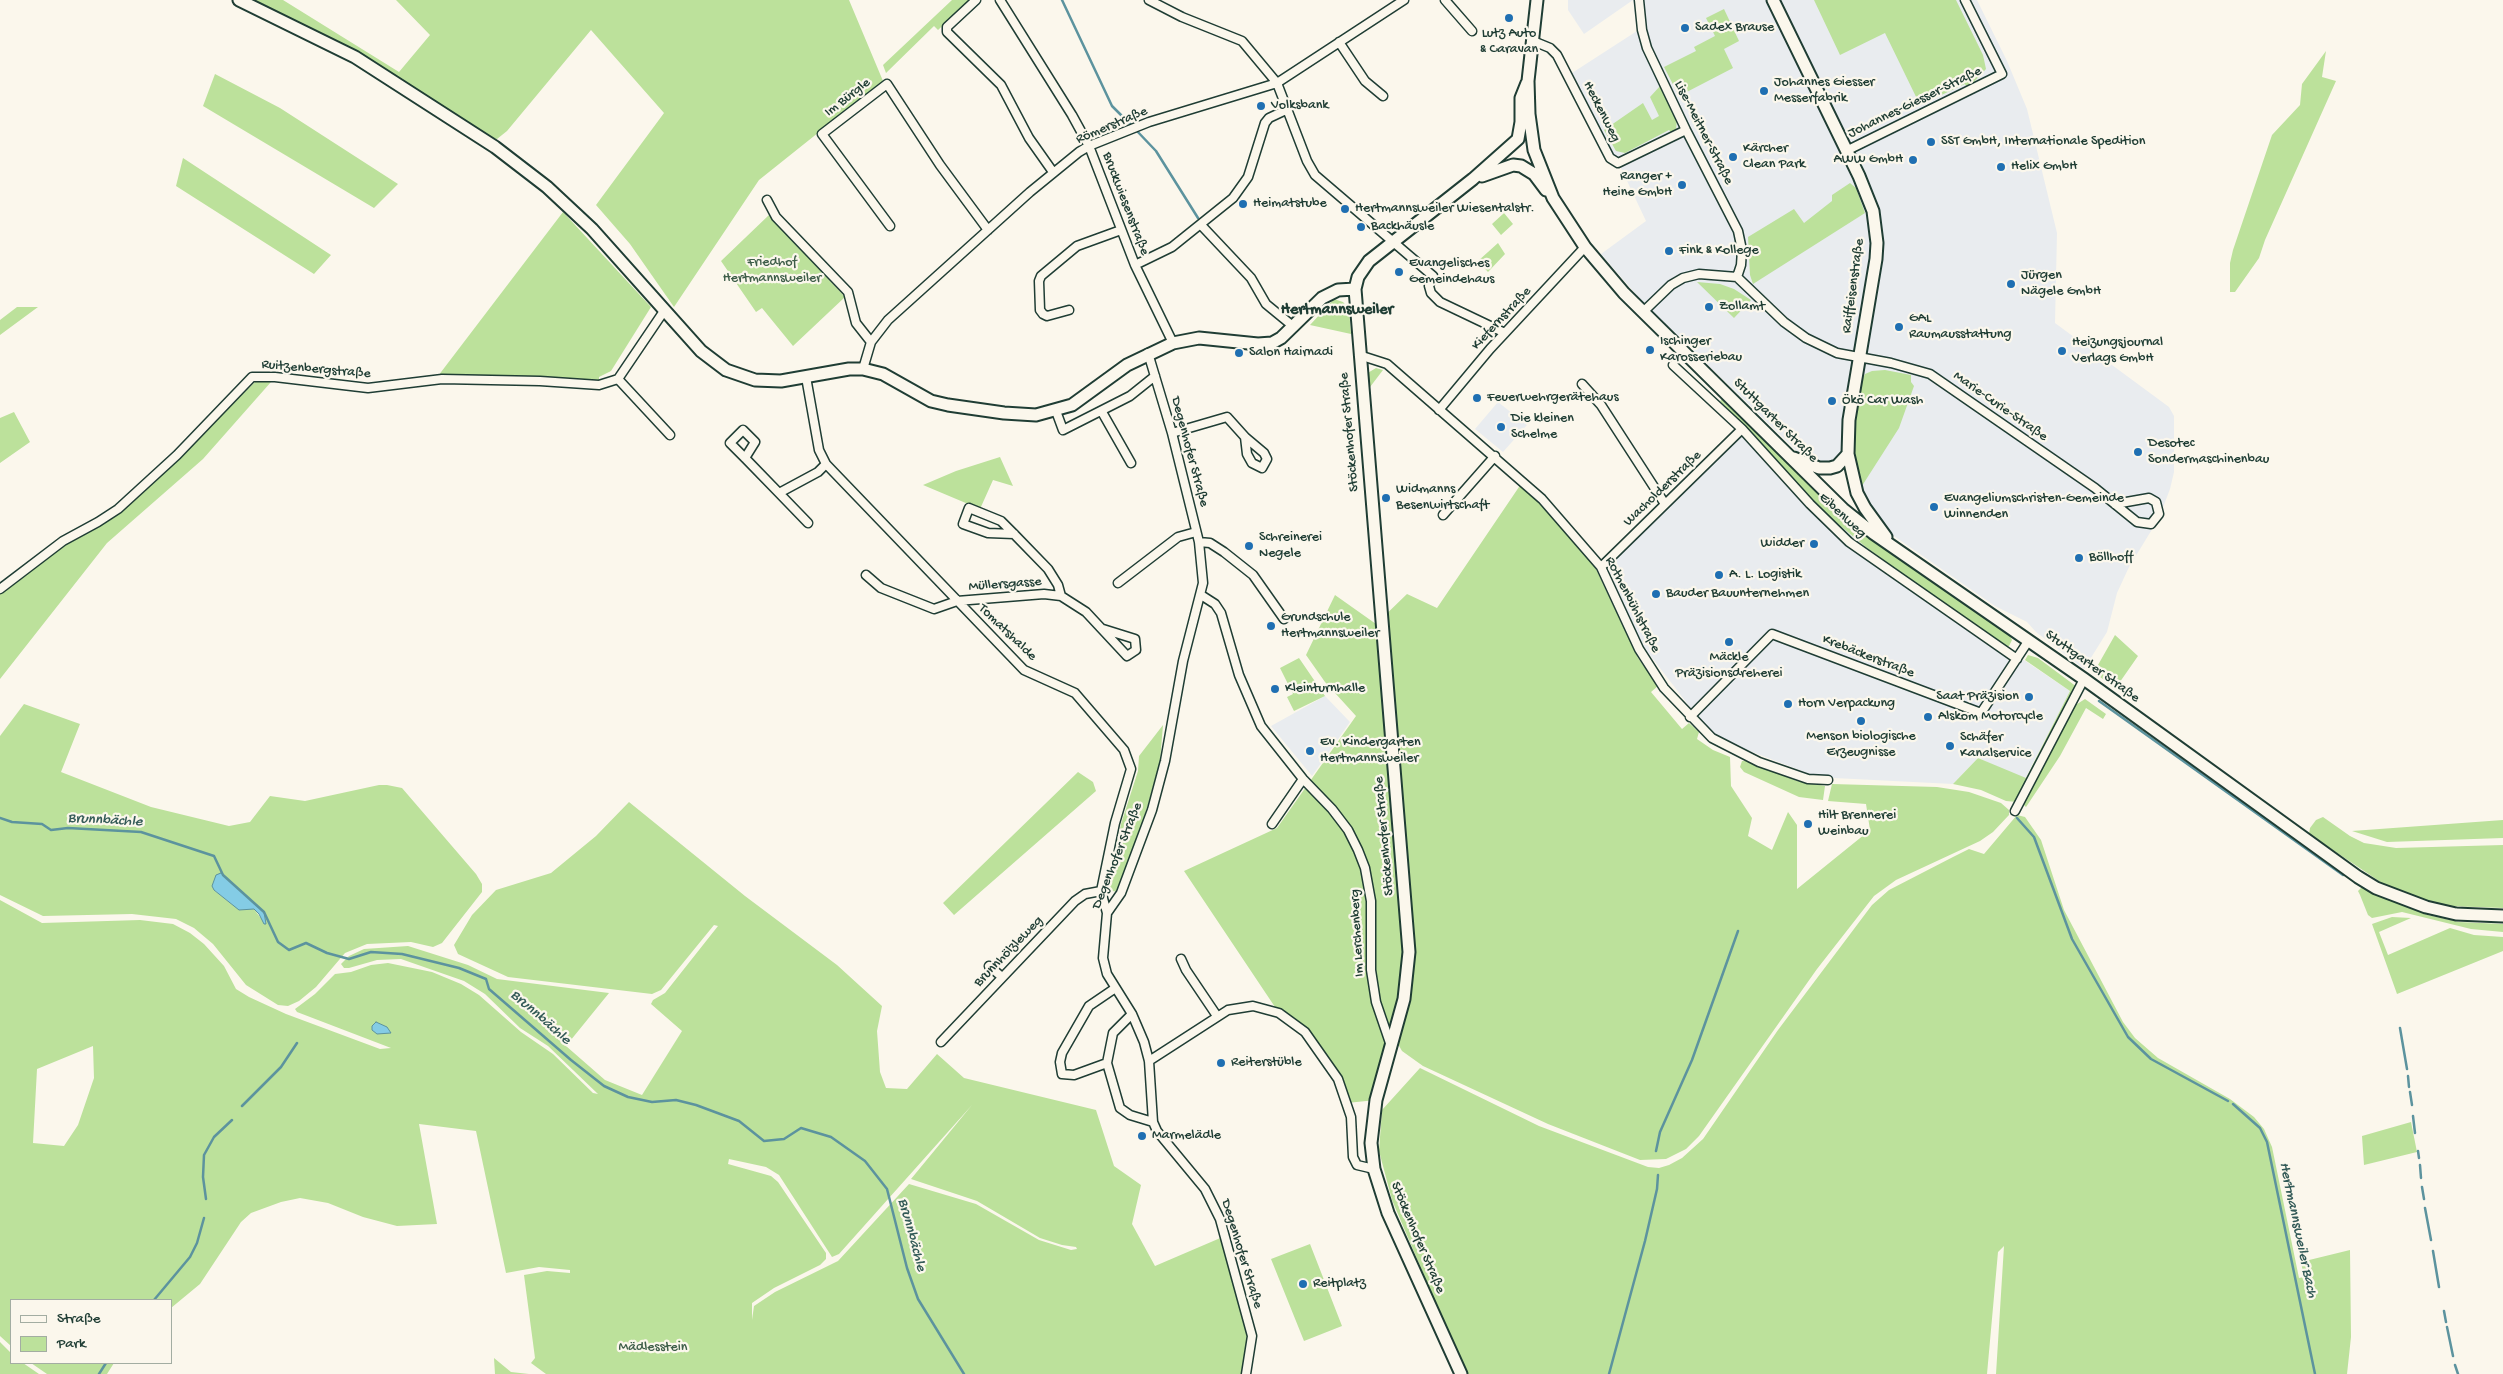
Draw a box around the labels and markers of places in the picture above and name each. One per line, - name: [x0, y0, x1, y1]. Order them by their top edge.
- marker: Lutz Auto & Caravan: [1503, 12, 1515, 24]
- place label: Sadex Brause: [1695, 20, 1774, 36]
- marker: Sadex Brause: [1679, 22, 1691, 34]
- place label: Lutz Auto & Caravan: [1480, 26, 1538, 58]
- place label: Johannes Giesser Messerfabrik: [1774, 75, 1875, 108]
- marker: Johannes Giesser Messerfabrik: [1758, 85, 1770, 97]
- place label: Volksbank: [1271, 98, 1329, 114]
- marker: Volksbank: [1255, 100, 1267, 112]
- place label: SST GmbH, Internationale Spedition: [1941, 134, 2145, 150]
- marker: SST GmbH, Internationale Spedition: [1925, 136, 1937, 148]
- place label: Kärcher Clean Park: [1743, 141, 1805, 174]
- marker: Kärcher Clean Park: [1727, 151, 1739, 163]
- place label: AWW GmbH: [1833, 152, 1903, 168]
- marker: AWW GmbH: [1907, 154, 1919, 166]
- place label: Helix GmbH: [2011, 159, 2077, 175]
- marker: Helix GmbH: [1995, 161, 2007, 173]
- place label: Ranger + Heine GmbH: [1602, 169, 1672, 202]
- marker: Ranger + Heine GmbH: [1676, 179, 1688, 191]
- place label: Heimatstube: [1253, 196, 1327, 212]
- marker: Heimatstube: [1237, 198, 1249, 210]
- place label: Hertmannsweiler Wiesentalstr.: [1355, 201, 1535, 217]
- marker: Hertmannsweiler Wiesentalstr.: [1339, 203, 1351, 215]
- place label: Backhäusle: [1371, 219, 1434, 235]
- marker: Backhäusle: [1355, 221, 1367, 233]
- place label: Fink & Kollege: [1679, 243, 1759, 259]
- marker: Fink & Kollege: [1663, 245, 1675, 257]
- place label: Evangelisches Gemeindehaus: [1409, 256, 1494, 288]
- marker: Evangelisches Gemeindehaus: [1393, 266, 1405, 278]
- place label: Jürgen Nägele GmbH: [2021, 268, 2101, 300]
- marker: Jürgen Nägele GmbH: [2005, 278, 2017, 290]
- place label: Zollamt: [1719, 299, 1765, 315]
- marker: Zollamt: [1703, 301, 1715, 313]
- place label: GAL Raumausstattung: [1909, 311, 2011, 344]
- marker: GAL Raumausstattung: [1893, 321, 1905, 333]
- place label: Ischinger Karosseriebau: [1660, 334, 1742, 367]
- place label: Heizungsjournal Verlags GmbH: [2072, 335, 2163, 368]
- marker: Ischinger Karosseriebau: [1644, 344, 1656, 356]
- place label: Salon Hairnadi: [1249, 345, 1333, 361]
- marker: Heizungsjournal Verlags GmbH: [2056, 345, 2068, 357]
- marker: Salon Hairnadi: [1233, 347, 1245, 359]
- place label: Feuerwehrgerätehaus: [1487, 390, 1619, 406]
- marker: Feuerwehrgerätehaus: [1471, 392, 1483, 404]
- place label: Ökö Car Wash: [1842, 393, 1923, 409]
- marker: Ökö Car Wash: [1826, 395, 1838, 407]
- place label: Die kleinen Schelme: [1511, 411, 1574, 444]
- marker: Die kleinen Schelme: [1495, 421, 1507, 433]
- place label: Desotec Sondermaschinenbau: [2148, 436, 2269, 468]
- marker: Desotec Sondermaschinenbau: [2132, 446, 2144, 458]
- place label: Widmanns Besenwirtschaft: [1396, 482, 1489, 514]
- place label: Evangeliumschristen-Gemeinde Winnenden: [1944, 491, 2124, 524]
- marker: Widmanns Besenwirtschaft: [1380, 492, 1392, 504]
- marker: Evangeliumschristen-Gemeinde Winnenden: [1928, 501, 1940, 513]
- place label: Schreinerei Negele: [1259, 530, 1322, 562]
- place label: Widder: [1760, 536, 1804, 552]
- marker: Widder: [1808, 538, 1820, 550]
- marker: Schreinerei Negele: [1243, 540, 1255, 552]
- place label: Böllhoff: [2089, 550, 2133, 566]
- marker: Böllhoff: [2073, 552, 2085, 564]
- place label: A. L. Logistik: [1729, 567, 1801, 583]
- marker: A. L. Logistik: [1713, 569, 1725, 581]
- place label: Bauder Bauunternehmen: [1666, 586, 1809, 602]
- marker: Bauder Bauunternehmen: [1650, 588, 1662, 600]
- place label: Grundschule Hertmannsweiler: [1281, 610, 1379, 642]
- marker: Grundschule Hertmannsweiler: [1265, 620, 1277, 632]
- marker: Mäckle Präzisionsdreherei: [1723, 636, 1735, 648]
- place label: Mäckle Präzisionsdreherei: [1675, 650, 1783, 682]
- place label: Kleinturnhalle: [1285, 681, 1365, 697]
- marker: Kleinturnhalle: [1269, 683, 1281, 695]
- place label: Saat Präzision: [1936, 689, 2019, 705]
- marker: Saat Präzision: [2023, 691, 2035, 703]
- place label: Horn Verpackung: [1798, 696, 1895, 712]
- marker: Horn Verpackung: [1782, 698, 1794, 710]
- place label: Alskom Motorcycle: [1938, 709, 2043, 725]
- marker: Alskom Motorcycle: [1922, 711, 1934, 723]
- marker: Menson biologische Erzeugnisse: [1855, 715, 1867, 727]
- place label: Menson biologische Erzeugnisse: [1806, 729, 1916, 762]
- place label: Schäfer Kanalservice: [1960, 730, 2032, 762]
- place label: Ev. Kindergarten Hertmannsweiler: [1320, 735, 1421, 768]
- marker: Schäfer Kanalservice: [1944, 740, 1956, 752]
- marker: Ev. Kindergarten Hertmannsweiler: [1304, 745, 1316, 757]
- place label: Hilt Brennerei Weinbau: [1818, 808, 1896, 840]
- marker: Hilt Brennerei Weinbau: [1802, 818, 1814, 830]
- place label: Reiterstüble: [1231, 1055, 1302, 1071]
- marker: Reiterstüble: [1215, 1057, 1227, 1069]
- place label: Marmelädle: [1152, 1128, 1221, 1144]
- marker: Marmelädle: [1136, 1130, 1148, 1142]
- place label: Reitplatz: [1313, 1276, 1366, 1292]
- marker: Reitplatz: [1297, 1278, 1309, 1290]

